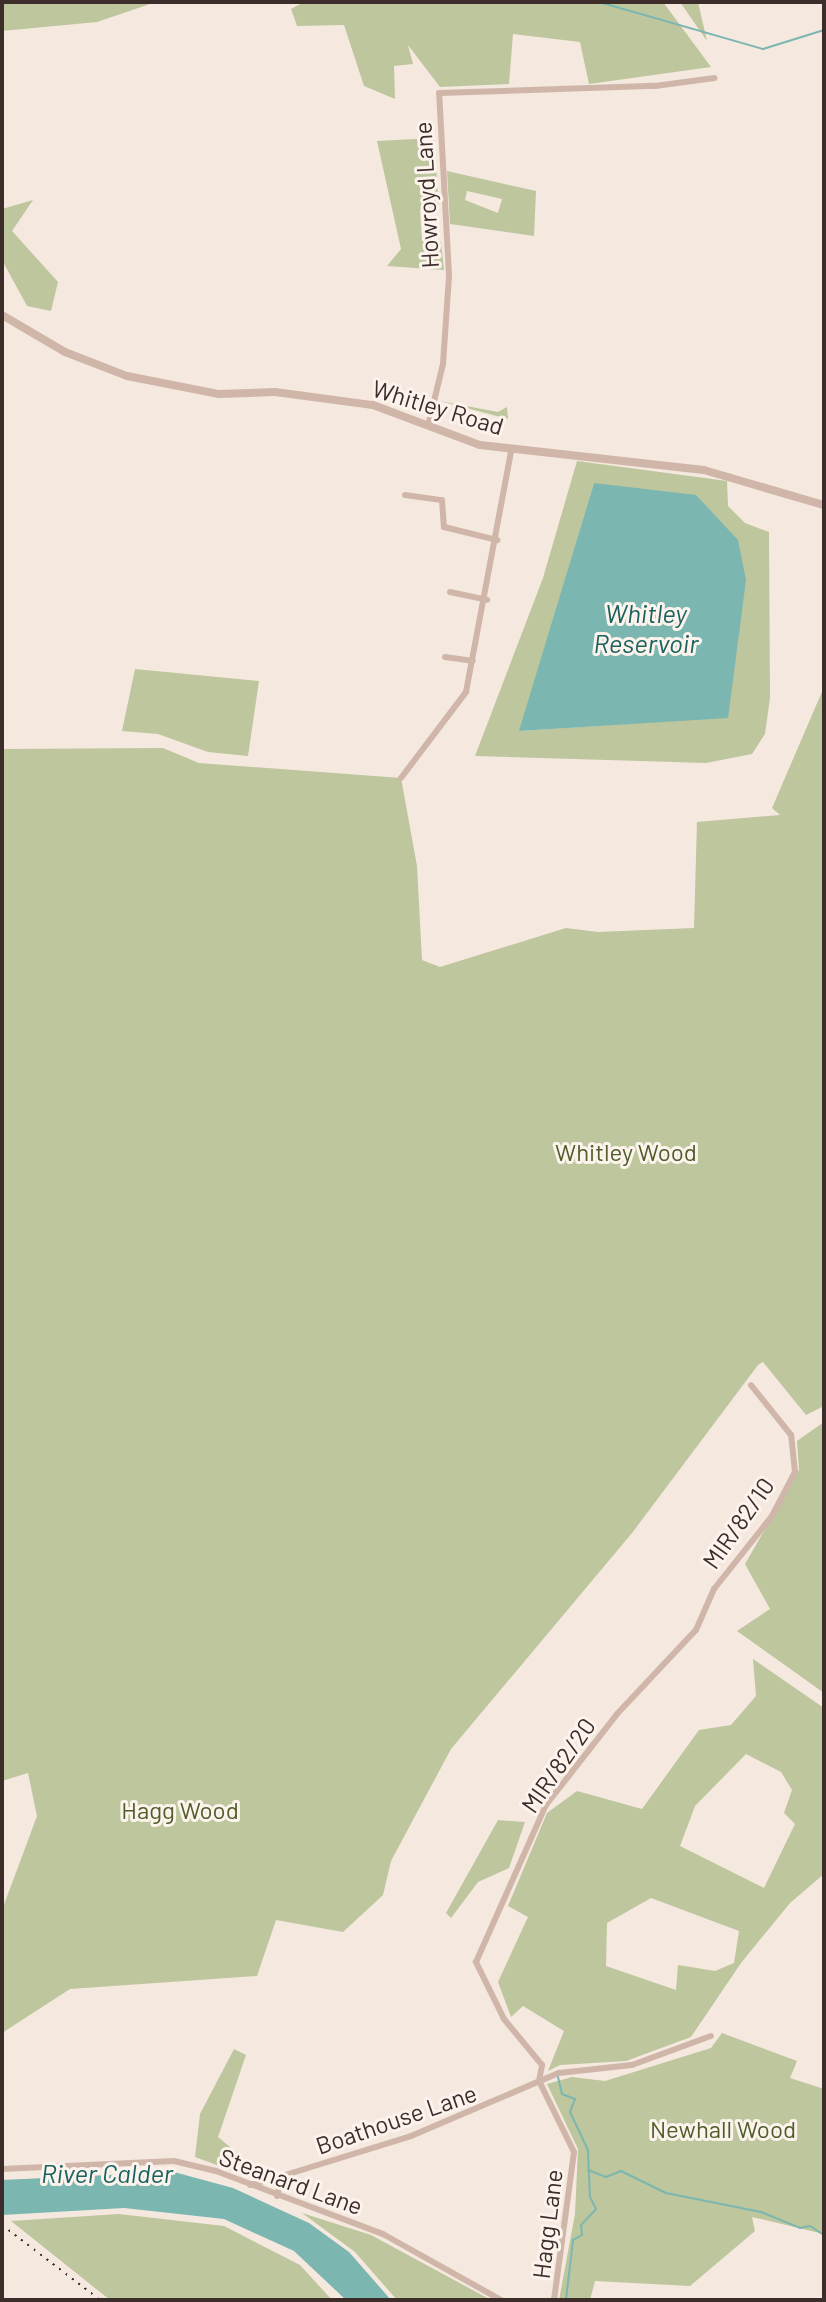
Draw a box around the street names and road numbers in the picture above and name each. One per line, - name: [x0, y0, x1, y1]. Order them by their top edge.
- street label: Howroyd Lane: [408, 121, 444, 269]
- street label: Whitley Road: [369, 373, 507, 441]
- street label: MIR/82/10: [696, 1472, 780, 1574]
- street label: MIR/82/20: [515, 1712, 601, 1818]
- street label: Boathouse Lane: [312, 2078, 480, 2160]
- street label: Steanard Lane: [215, 2142, 367, 2220]
- street label: Hagg Lane: [526, 2168, 568, 2280]

